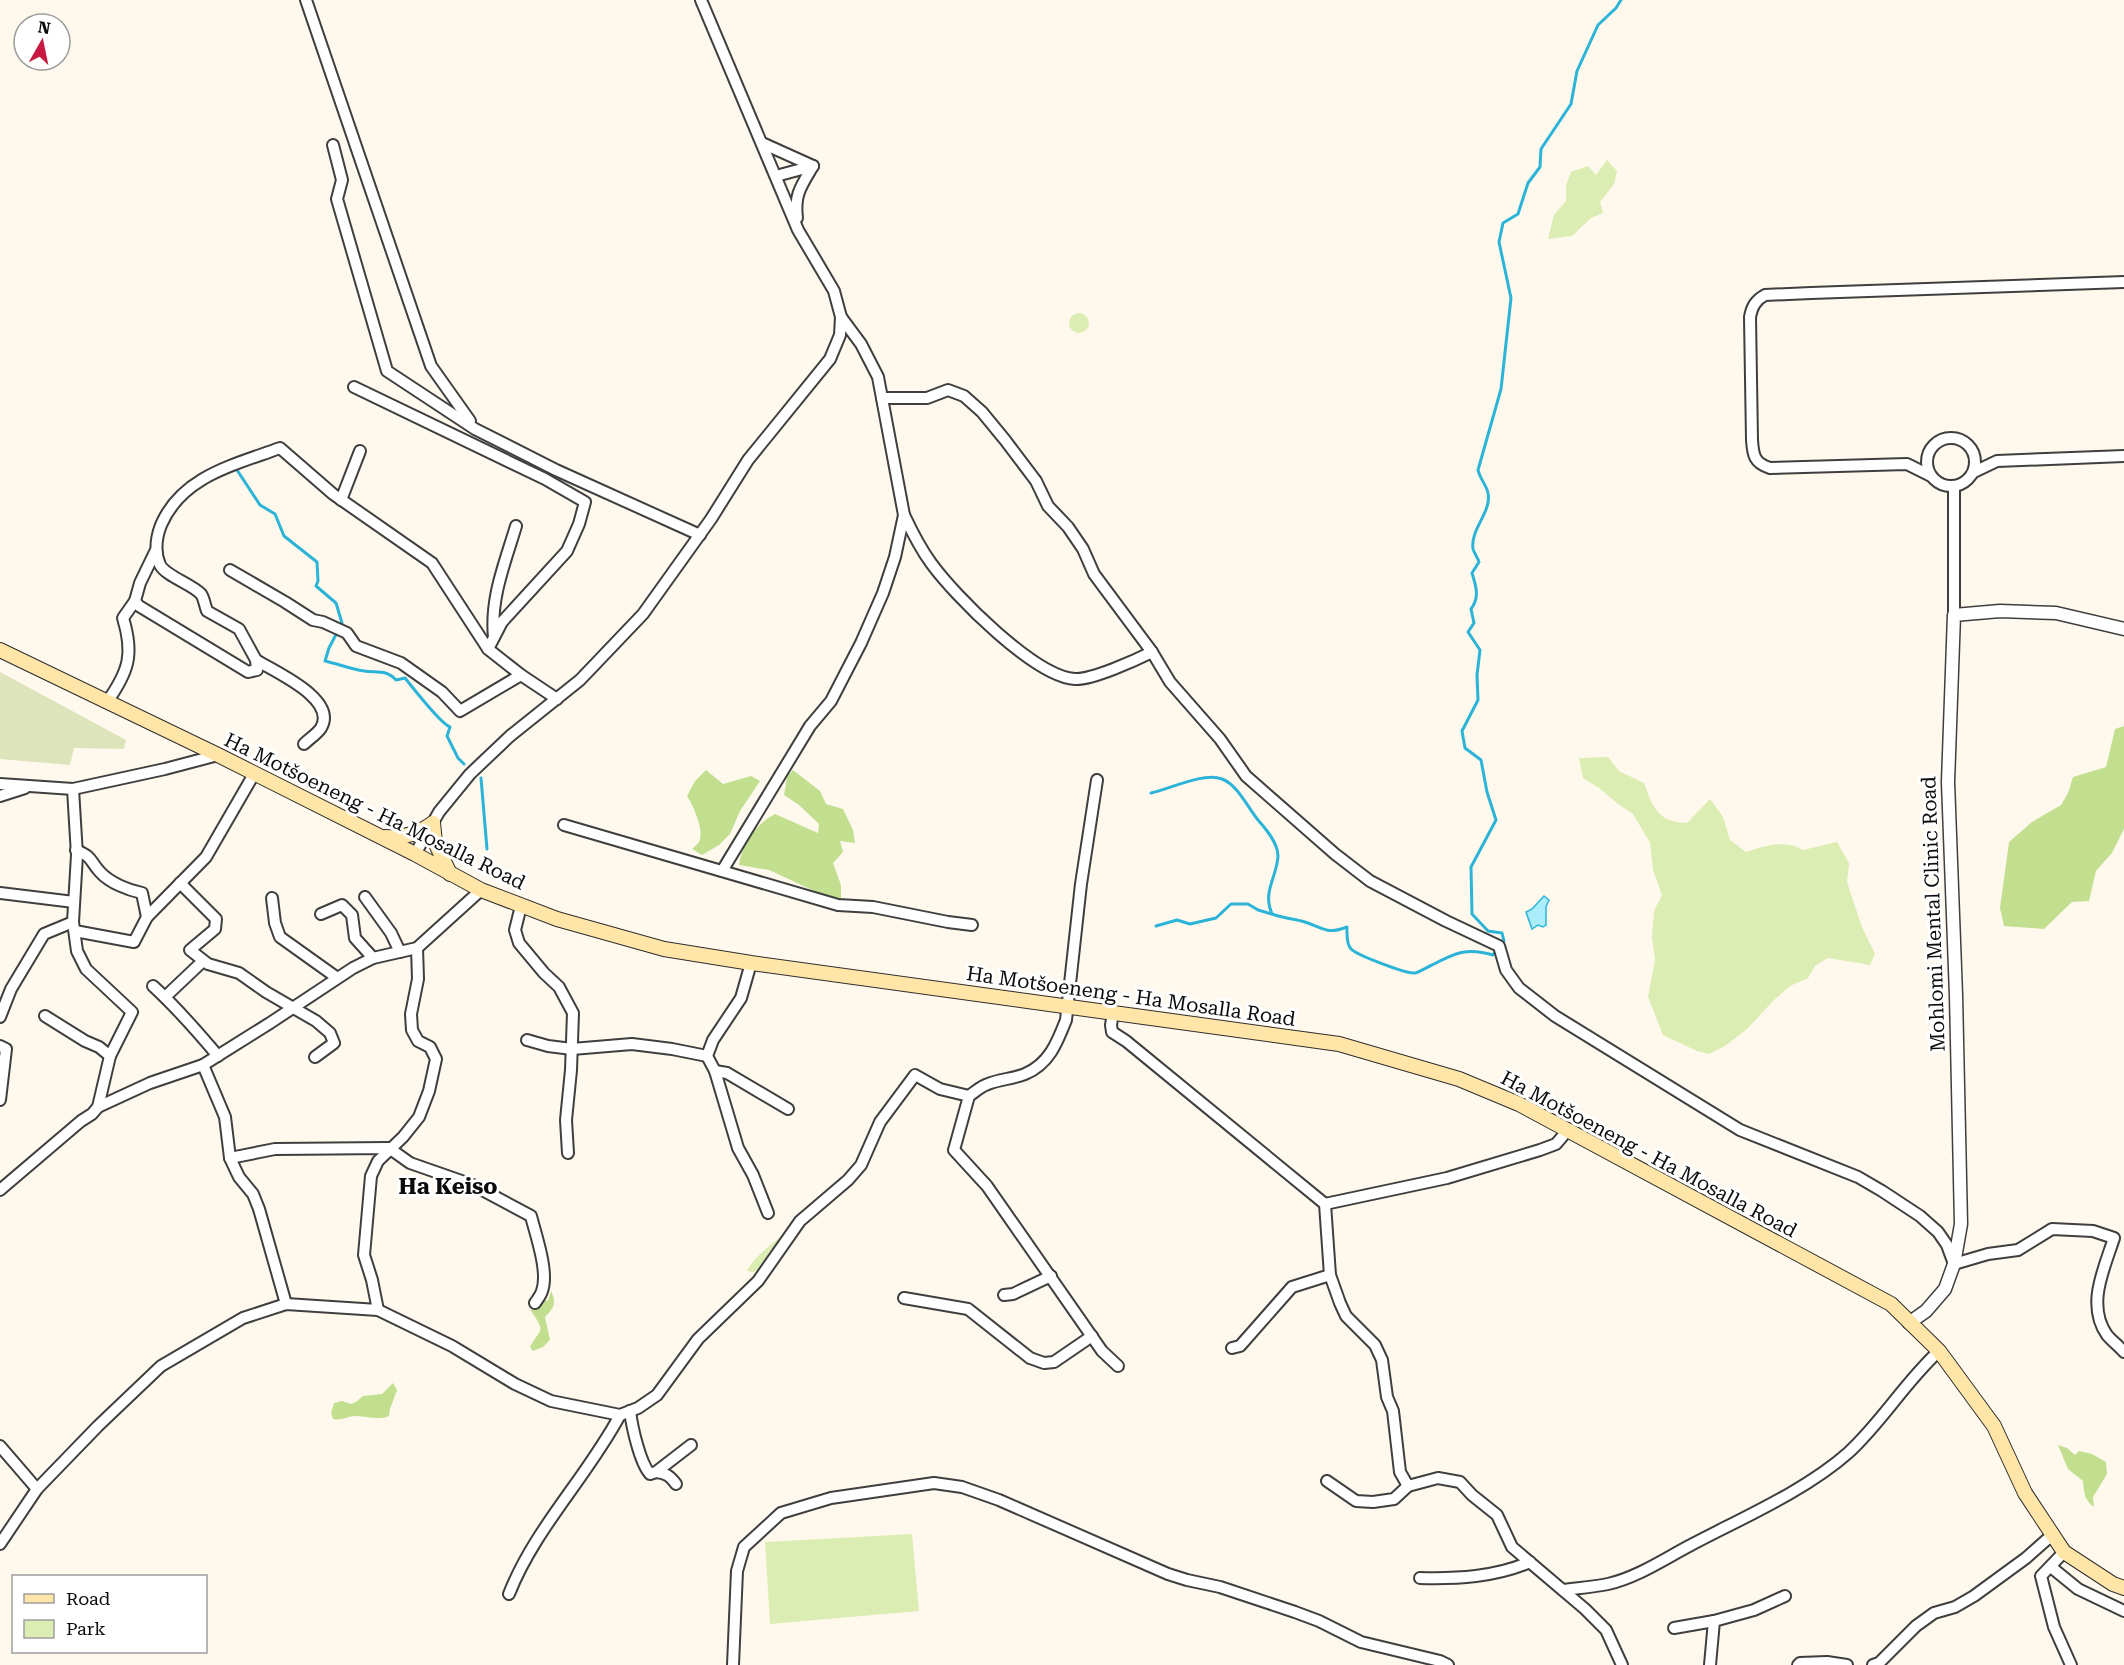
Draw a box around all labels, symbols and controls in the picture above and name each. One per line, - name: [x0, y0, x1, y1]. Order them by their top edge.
- north arrow: [12, 12, 72, 72]
- text: N: [37, 17, 52, 38]
- street label: Ha Motšoeneng - Ha Mosalla Road: [221, 727, 530, 895]
- street label: Mohlomi Mental Clinic Road: [1916, 776, 1950, 1052]
- street label: Ha Motšoeneng - Ha Mosalla Road: [965, 961, 1297, 1031]
- street label: Ha Motšoeneng - Ha Mosalla Road: [1497, 1066, 1801, 1243]
- district label: Ha Keiso: [398, 1174, 498, 1199]
- legend: [12, 1575, 207, 1653]
- text: Road: [66, 1588, 111, 1609]
- text: Park: [66, 1618, 106, 1639]

